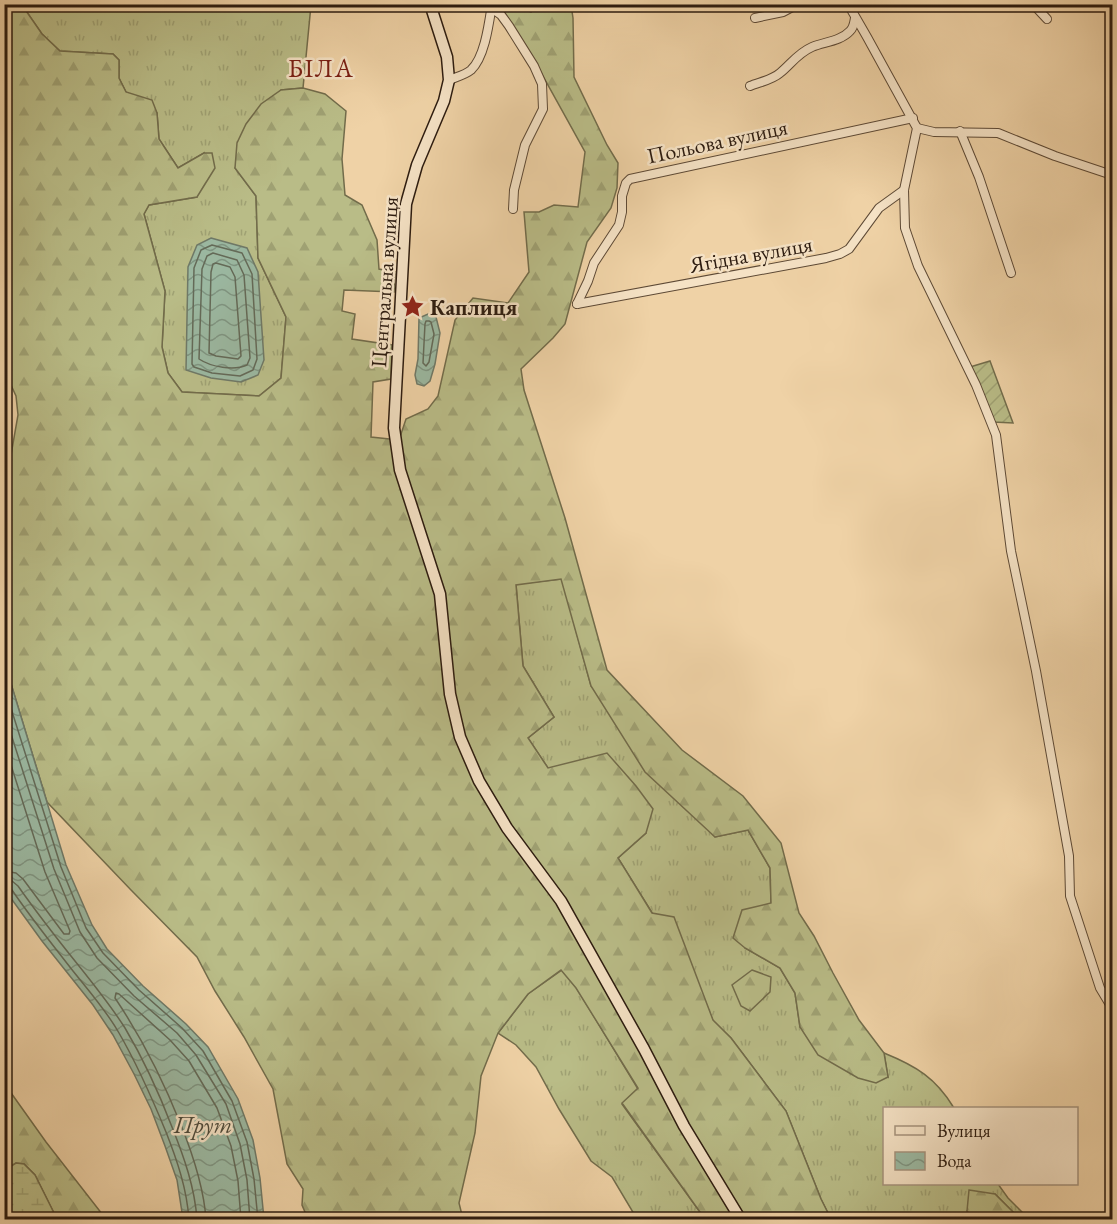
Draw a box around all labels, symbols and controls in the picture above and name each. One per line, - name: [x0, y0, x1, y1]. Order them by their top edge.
- district label: БІЛА: [288, 51, 354, 85]
- street label: Польова вулиця: [644, 112, 790, 171]
- street label: Центральна вулиця: [364, 196, 405, 368]
- street label: Ягідна вулиця: [687, 229, 815, 280]
- place label: Каплиця: [430, 293, 518, 322]
- place icon: Каплиця: [399, 294, 425, 320]
- legend: [883, 1107, 1078, 1185]
- water label: Прут: [173, 1109, 232, 1140]
- text: Вулиця: [937, 1119, 990, 1142]
- text: Вода: [937, 1149, 972, 1172]

